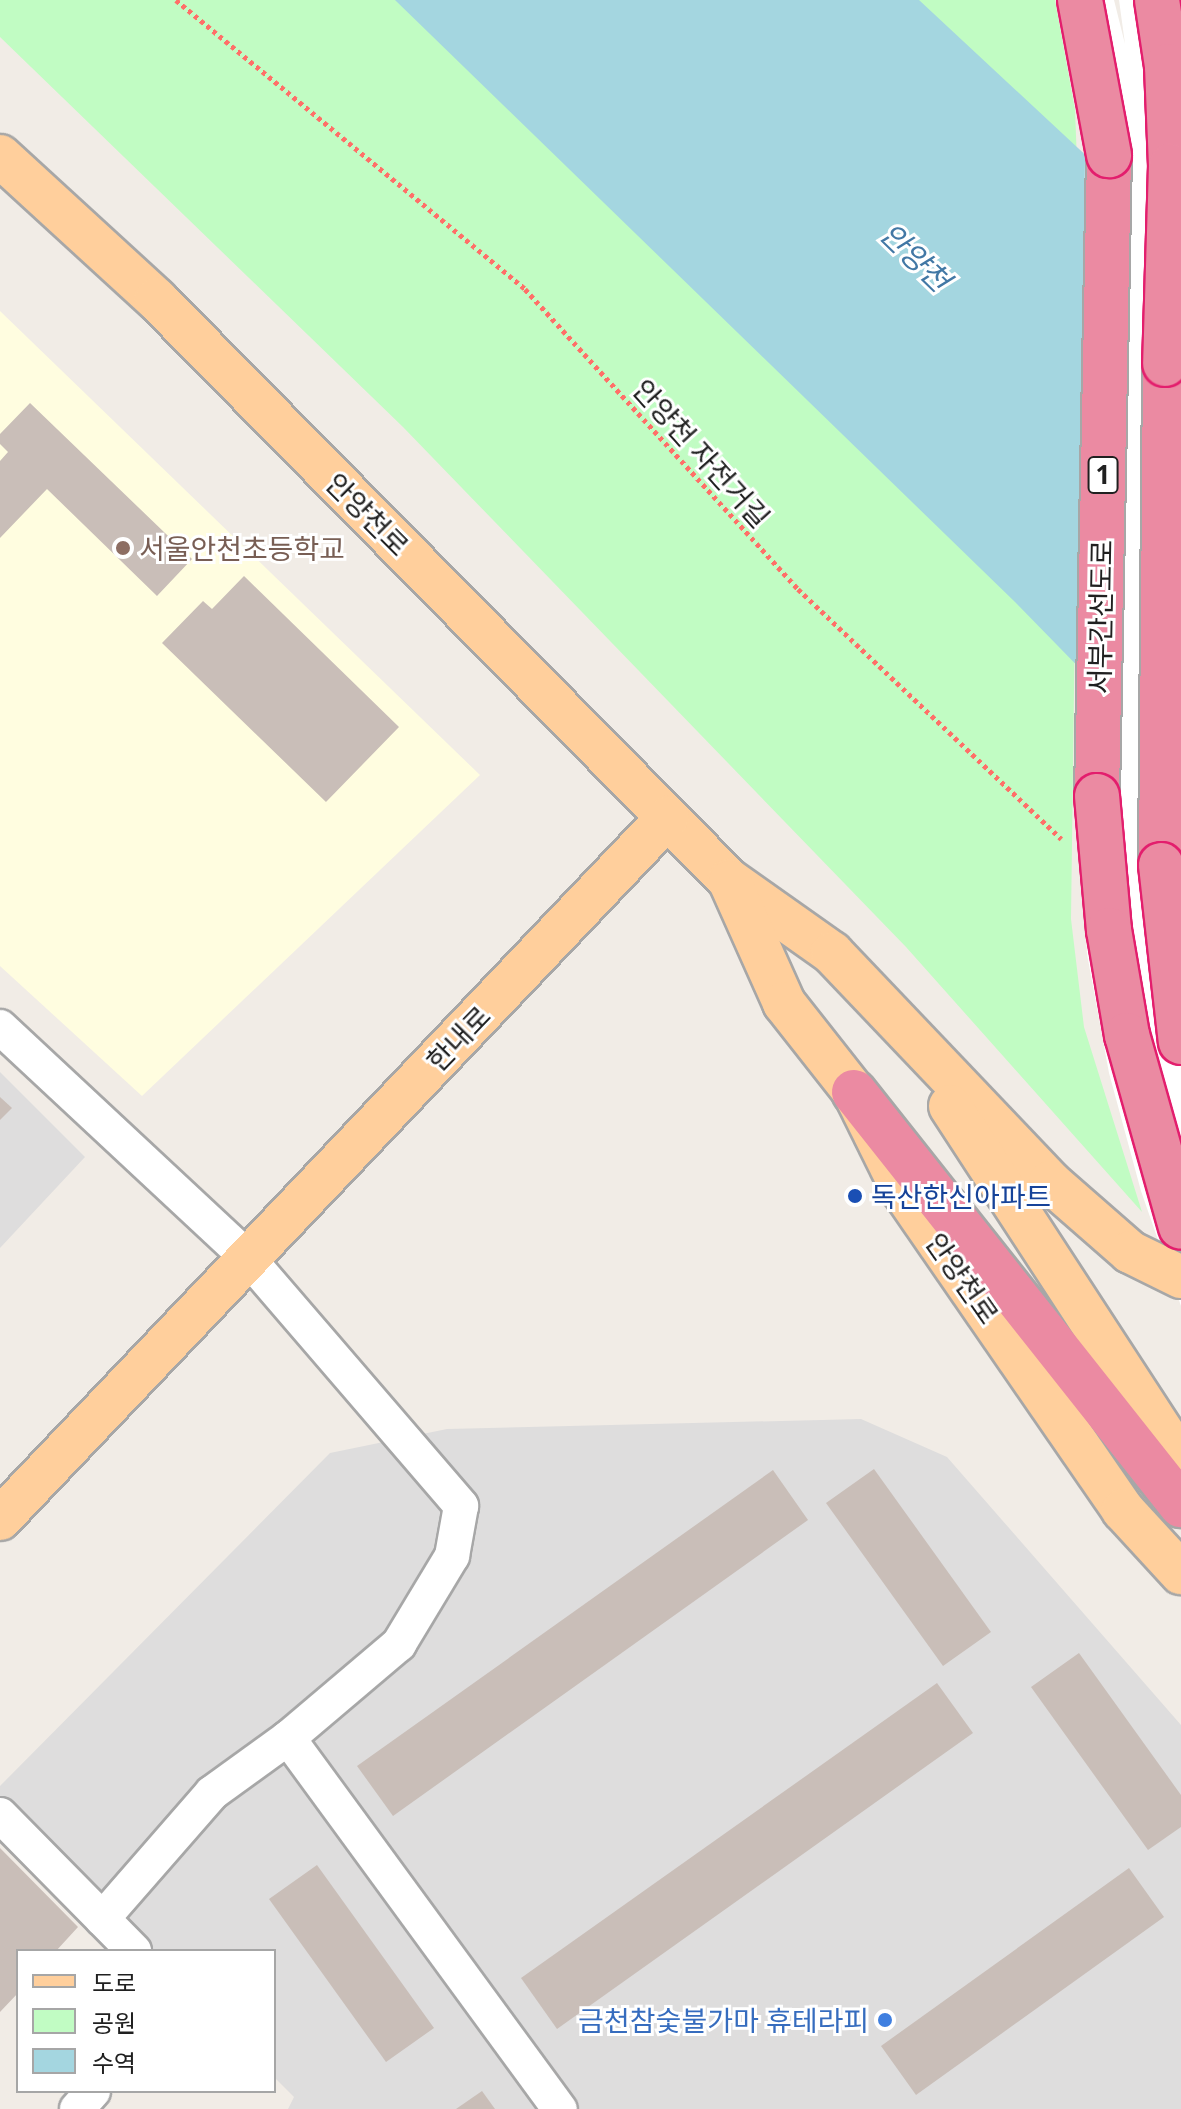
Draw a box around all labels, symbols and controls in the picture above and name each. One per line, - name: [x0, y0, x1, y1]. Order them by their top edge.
- water label: 안양천: [873, 215, 957, 299]
- street label: 안양천 자전거길: [627, 372, 777, 534]
- road number: 1: [1087, 453, 1119, 497]
- street label: 안양천로: [320, 466, 416, 562]
- place label: 서울안천초등학교: [139, 531, 345, 565]
- marker: 서울안천초등학교: [114, 539, 132, 557]
- street label: 서부간선도로: [1082, 539, 1118, 695]
- street label: 한내로: [419, 999, 497, 1077]
- place label: 독산한신아파트: [871, 1179, 1051, 1213]
- marker: 독산한신아파트: [846, 1187, 864, 1205]
- street label: 안양천로: [920, 1226, 1006, 1330]
- legend: [16, 1949, 276, 2093]
- text: 도로: [92, 1966, 136, 1999]
- place label: 금천참숯불가마 휴테라피: [578, 2003, 869, 2037]
- text: 공원: [92, 2006, 136, 2039]
- marker: 금천참숯불가마 휴테라피: [876, 2011, 894, 2029]
- text: 수역: [92, 2046, 136, 2079]

